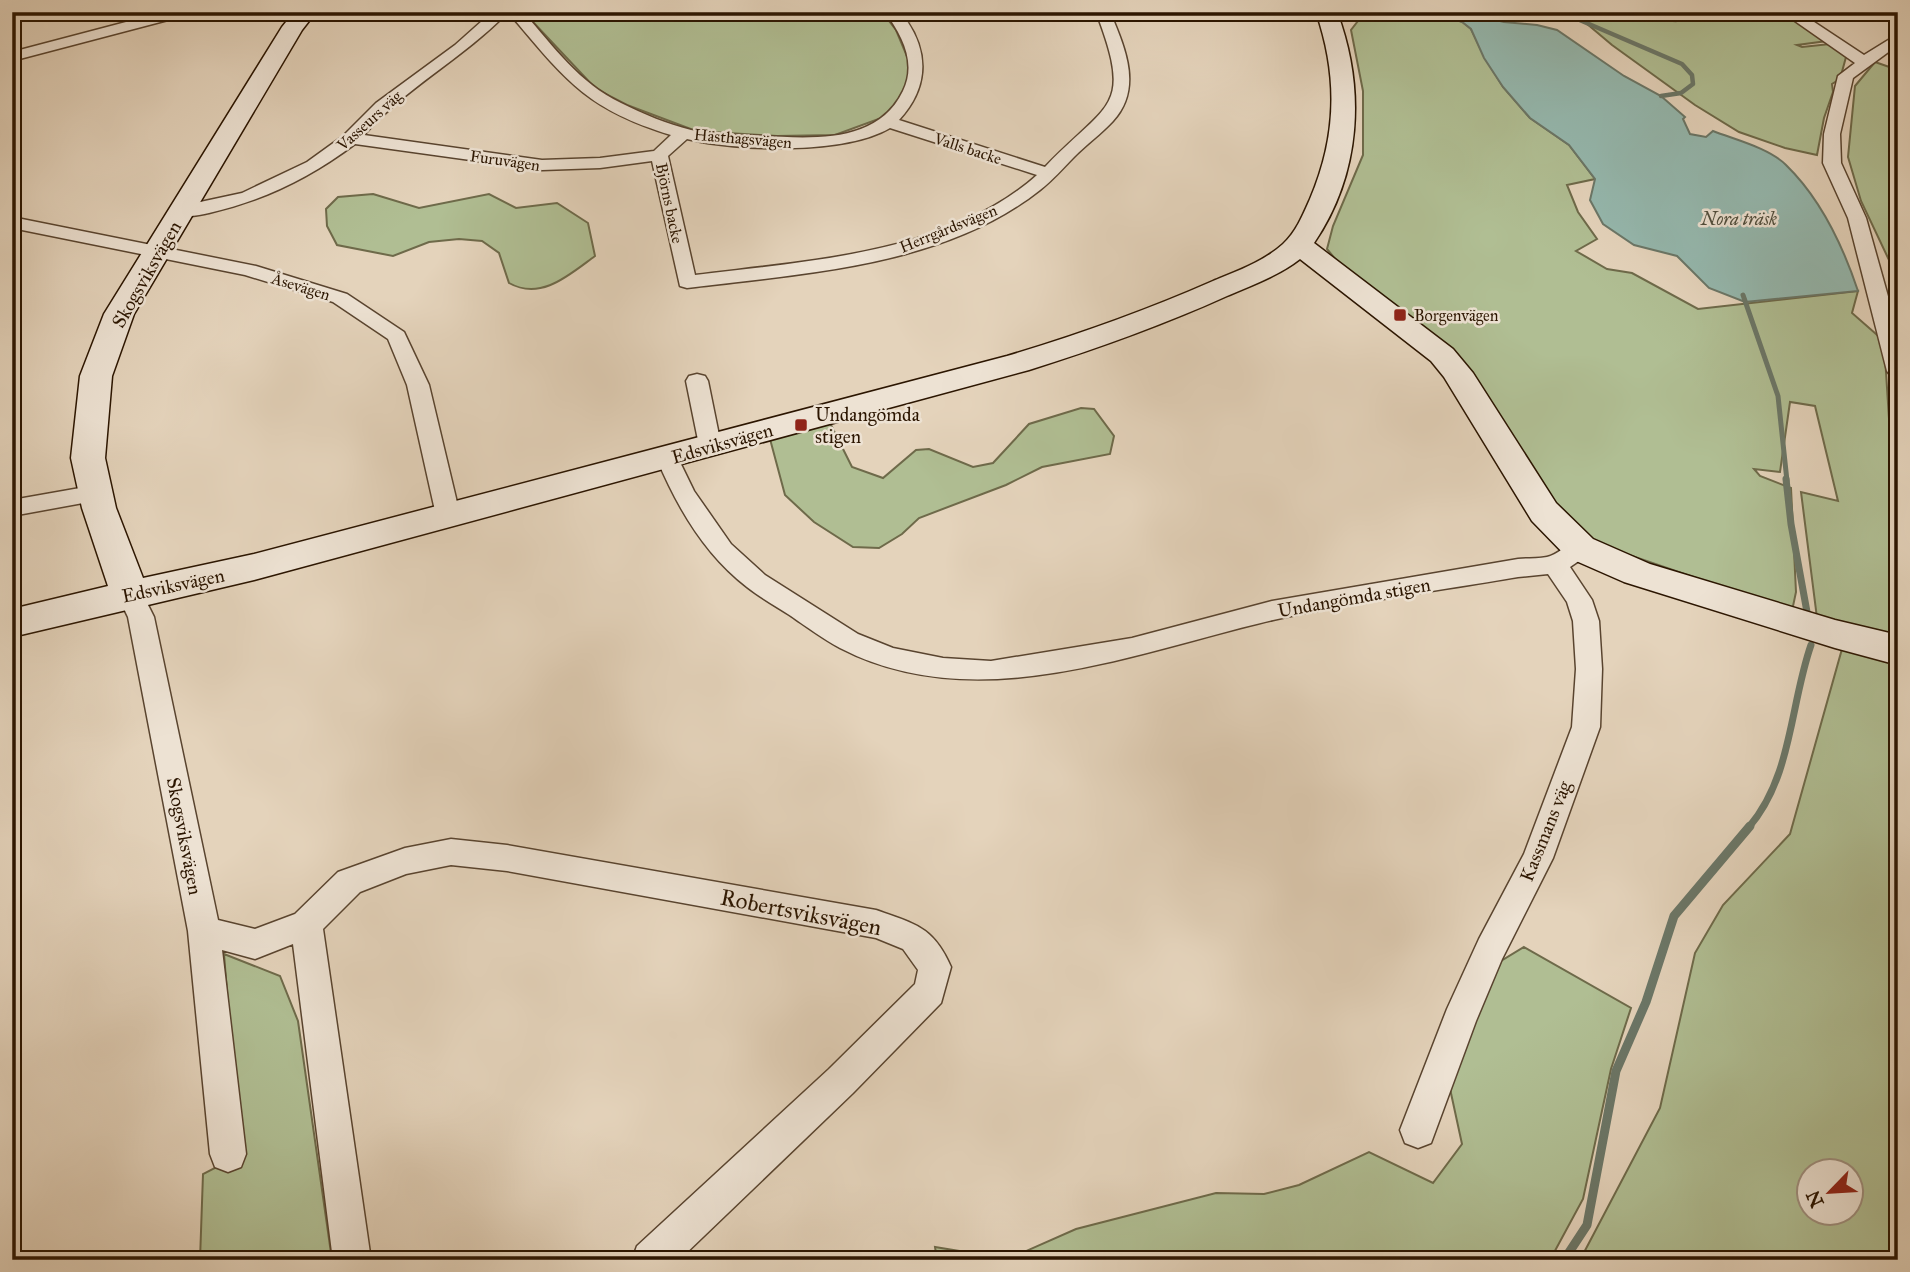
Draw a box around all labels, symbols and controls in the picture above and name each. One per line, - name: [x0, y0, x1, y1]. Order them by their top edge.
- street label: Vasseurs väg: [332, 86, 407, 156]
- street label: Hästhagsvägen: [693, 125, 793, 153]
- street label: Valls backe: [931, 128, 1004, 168]
- street label: Furuvägen: [469, 146, 542, 176]
- street label: Björns backe: [652, 161, 687, 245]
- street label: Herrgårdsvägen: [897, 200, 1000, 258]
- water label: Nora träsk: [1700, 208, 1777, 230]
- street label: Skogsviksvägen: [107, 217, 187, 332]
- street label: Åsevägen: [268, 267, 333, 305]
- place label: Borgenvägen: [1414, 306, 1499, 326]
- marker: Borgenvägen: [1392, 307, 1408, 323]
- place label: Undangömda stigen: [815, 403, 921, 449]
- marker: Undangömda stigen: [793, 417, 809, 433]
- street label: Edsviksvägen: [669, 418, 776, 470]
- street label: Edsviksvägen: [120, 563, 227, 609]
- street label: Undangömda stigen: [1276, 573, 1432, 623]
- street label: Skogsviksvägen: [161, 775, 207, 897]
- street label: Kassmans väg: [1515, 777, 1577, 885]
- street label: Robertsviksvägen: [718, 883, 884, 942]
- north arrow: [1794, 1156, 1864, 1226]
- text: N: [1801, 1187, 1829, 1211]

